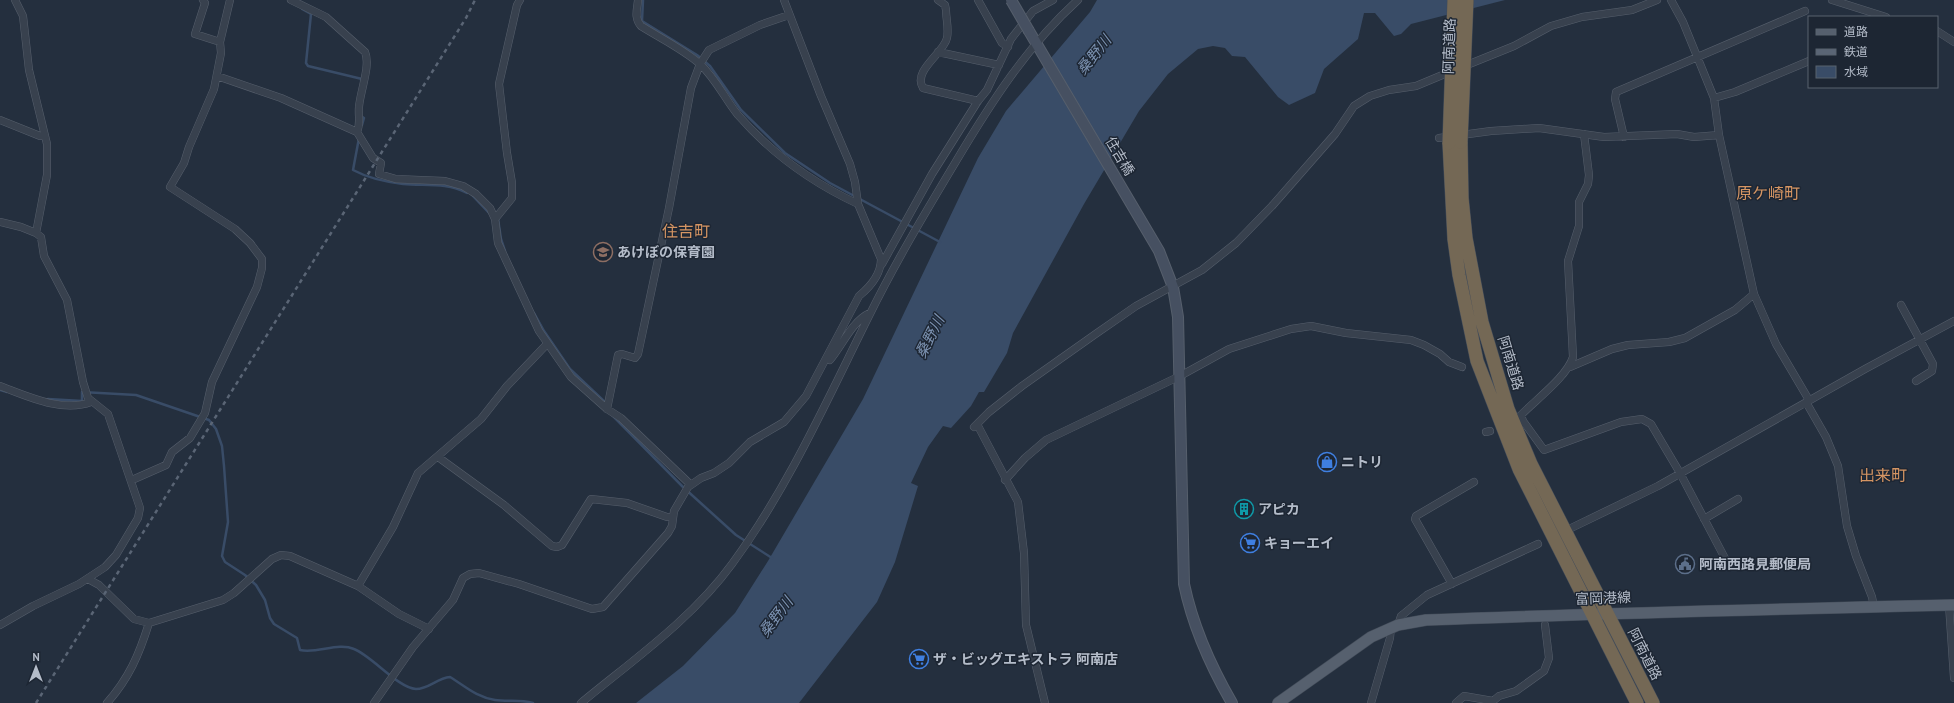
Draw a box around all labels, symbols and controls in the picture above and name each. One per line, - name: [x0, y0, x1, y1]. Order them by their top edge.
- legend: [1808, 16, 1938, 88]
- street label: 阿南道路: [1439, 18, 1459, 74]
- text: 道路: [1844, 24, 1868, 39]
- water label: 桑野川: [1072, 30, 1116, 78]
- text: 鉄道: [1844, 44, 1868, 59]
- text: 水域: [1844, 64, 1868, 79]
- street label: 住吉橋: [1101, 133, 1139, 179]
- district label: 原ケ崎町: [1736, 183, 1800, 203]
- district label: 住吉町: [662, 221, 710, 241]
- school or university icon: あけぼの保育園: [592, 241, 614, 263]
- place label: あけぼの保育園: [617, 243, 715, 261]
- water label: 桑野川: [911, 311, 949, 361]
- street label: 阿南道路: [1494, 334, 1528, 392]
- shop icon: ニトリ: [1316, 451, 1338, 473]
- place label: ニトリ: [1341, 453, 1383, 471]
- district label: 出来町: [1859, 465, 1907, 485]
- building icon: アピカ: [1233, 498, 1255, 520]
- place label: アピカ: [1258, 500, 1300, 518]
- supermarket icon: キョーエイ: [1239, 532, 1261, 554]
- place label: キョーエイ: [1264, 534, 1334, 552]
- public building icon: 阿南西路見郵便局: [1674, 553, 1696, 575]
- place label: 阿南西路見郵便局: [1699, 555, 1811, 573]
- street label: 富岡港線: [1575, 588, 1631, 608]
- water label: 桑野川: [754, 591, 798, 640]
- street label: 阿南道路: [1624, 625, 1666, 683]
- north arrow: [16, 647, 56, 687]
- supermarket icon: ザ・ビッグエキストラ 阿南店: [908, 648, 930, 670]
- text: N: [32, 650, 40, 664]
- place label: ザ・ビッグエキストラ 阿南店: [933, 650, 1118, 668]

